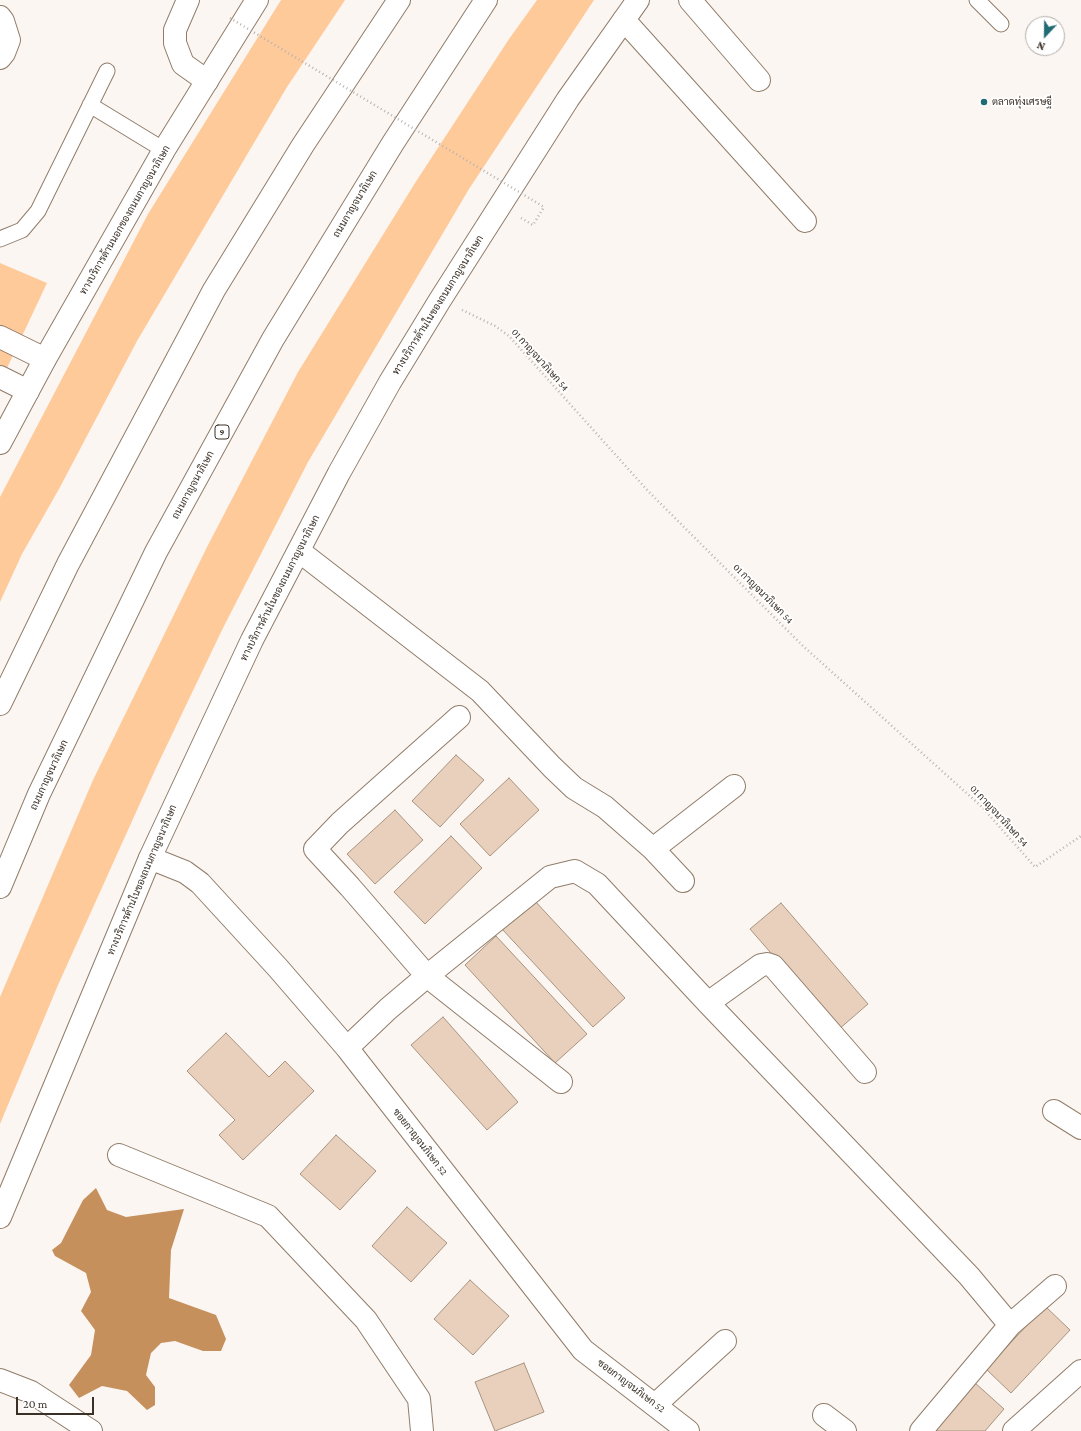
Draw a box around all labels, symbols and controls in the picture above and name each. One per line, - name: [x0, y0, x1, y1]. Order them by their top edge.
- north arrow: [1025, 16, 1065, 56]
- text: N: [1035, 39, 1047, 53]
- place label: ตลาดทุ่งเศรษฐี: [992, 96, 1052, 108]
- marker: ตลาดทุ่งเศรษฐี: [979, 97, 989, 107]
- street label: ทางบริการด้านนอกของถนนกาญจนาภิเษก: [77, 143, 173, 297]
- street label: ถนนกาญจนาภิเษก: [330, 168, 380, 240]
- street label: ทางบริการด้านในของถนนกาญจนาภิเษก: [390, 233, 486, 377]
- street label: 01 กาญจนาภิเษก 54: [509, 326, 571, 394]
- road number: 9: [215, 425, 229, 439]
- street label: ถนนกาญจนาภิเษก: [169, 449, 217, 521]
- street label: ทางบริการด้านในของถนนกาญจนาภิเษก: [238, 513, 322, 663]
- street label: 01 กาญจนาภิเษก 54: [730, 561, 796, 627]
- street label: ถนนกาญจนาภิเษก: [27, 738, 71, 812]
- street label: 01 กาญจนาภิเษก 54: [967, 783, 1031, 849]
- street label: ทางบริการด้านในของถนนกาญจนาภิเษก: [105, 803, 179, 957]
- street label: ซอยกาญจนภิเษก 52: [390, 1106, 450, 1178]
- street label: ซอยกาญจนภิเษก 52: [595, 1357, 667, 1415]
- scale bar: [18, 1389, 96, 1415]
- text: 20 m: [23, 1397, 47, 1411]

